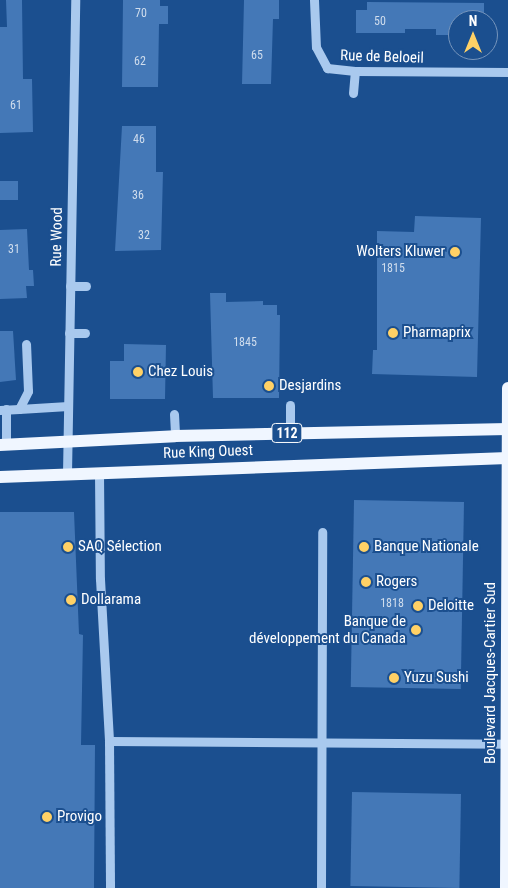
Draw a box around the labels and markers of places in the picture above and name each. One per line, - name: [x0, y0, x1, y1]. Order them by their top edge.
- place label: Wolters Kluwer: [356, 243, 445, 261]
- marker: Wolters Kluwer: [449, 246, 461, 258]
- place label: Pharmaprix: [403, 324, 471, 342]
- marker: Pharmaprix: [387, 327, 399, 339]
- place label: Chez Louis: [148, 363, 213, 381]
- marker: Chez Louis: [132, 366, 144, 378]
- place label: Desjardins: [279, 377, 341, 395]
- marker: Desjardins: [263, 380, 275, 392]
- place label: SAQ Sélection: [78, 538, 162, 556]
- place label: Banque Nationale: [374, 538, 479, 556]
- marker: SAQ Sélection: [62, 541, 74, 553]
- marker: Banque Nationale: [358, 541, 370, 553]
- place label: Rogers: [376, 573, 417, 591]
- marker: Rogers: [360, 576, 372, 588]
- place label: Dollarama: [81, 591, 141, 609]
- marker: Dollarama: [65, 594, 77, 606]
- place label: Deloitte: [428, 597, 474, 615]
- marker: Deloitte: [412, 600, 424, 612]
- place label: Banque de développement du Canada: [249, 612, 406, 647]
- marker: Banque de développement du Canada: [410, 624, 422, 636]
- place label: Yuzu Sushi: [404, 669, 469, 687]
- marker: Yuzu Sushi: [388, 672, 400, 684]
- place label: Provigo: [57, 808, 102, 826]
- marker: Provigo: [41, 811, 53, 823]

